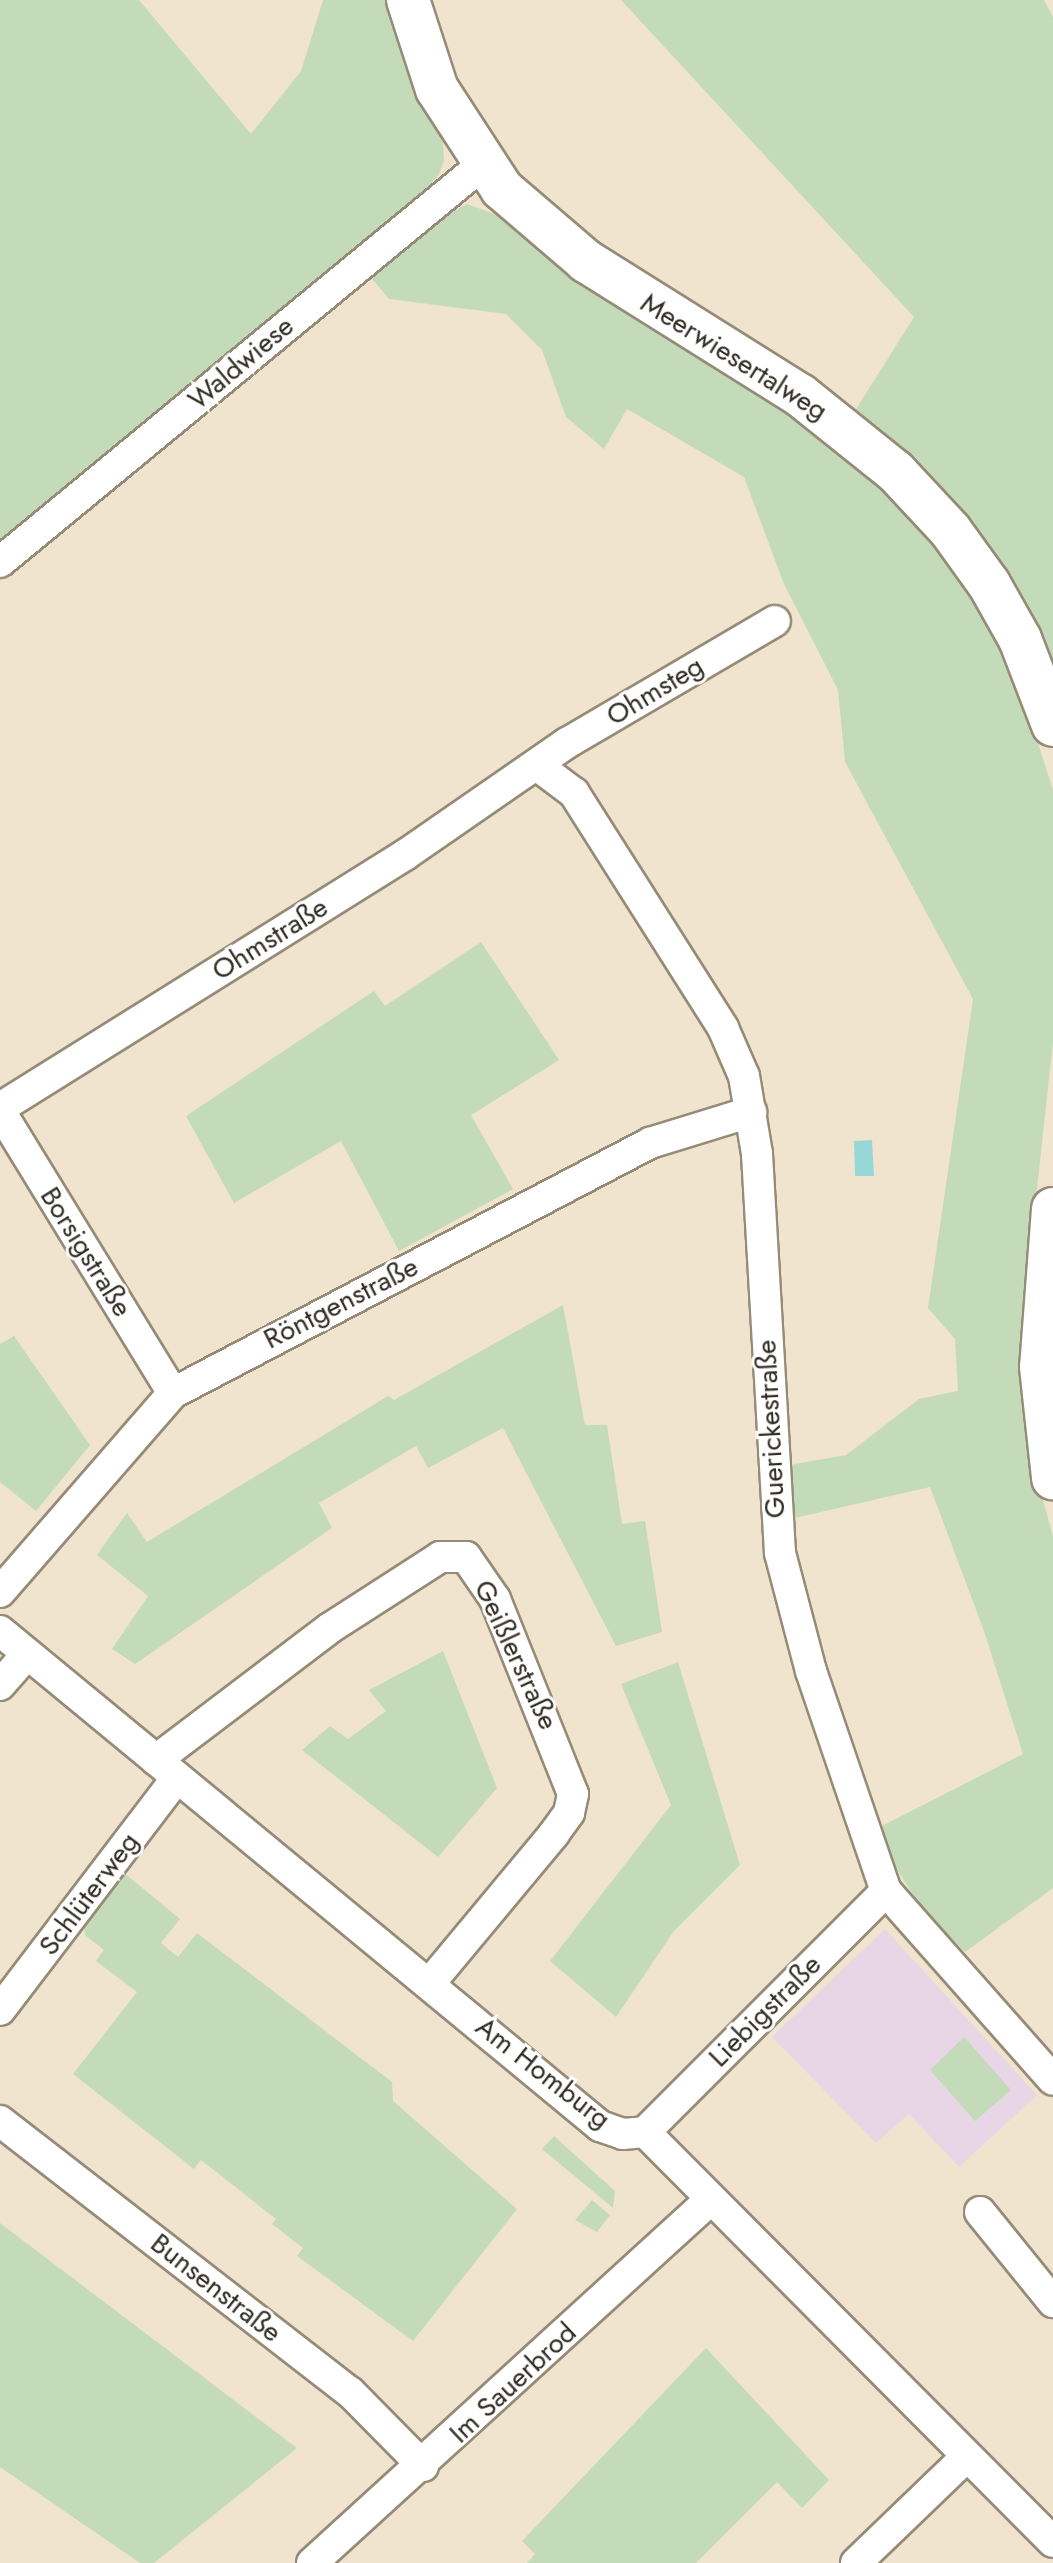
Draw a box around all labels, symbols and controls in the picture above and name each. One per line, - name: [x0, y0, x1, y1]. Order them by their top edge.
- street label: Meerwiesertalweg: [635, 286, 833, 428]
- street label: Waldwiese: [181, 309, 301, 417]
- street label: Ohmsteg: [600, 649, 710, 733]
- street label: Ohmstraße: [206, 890, 334, 988]
- street label: Borsigstraße: [33, 1181, 139, 1323]
- street label: Röntgenstraße: [258, 1250, 424, 1356]
- street label: Guerickestraße: [750, 1339, 792, 1519]
- street label: Geißlerstraße: [467, 1575, 565, 1735]
- street label: Schlüterweg: [32, 1826, 146, 1962]
- street label: Liebigstraße: [702, 1948, 828, 2074]
- street label: Am Homburg: [469, 2010, 617, 2136]
- street label: Bunsenstraße: [144, 2227, 288, 2349]
- street label: Im Sauerbrod: [443, 2316, 583, 2450]

